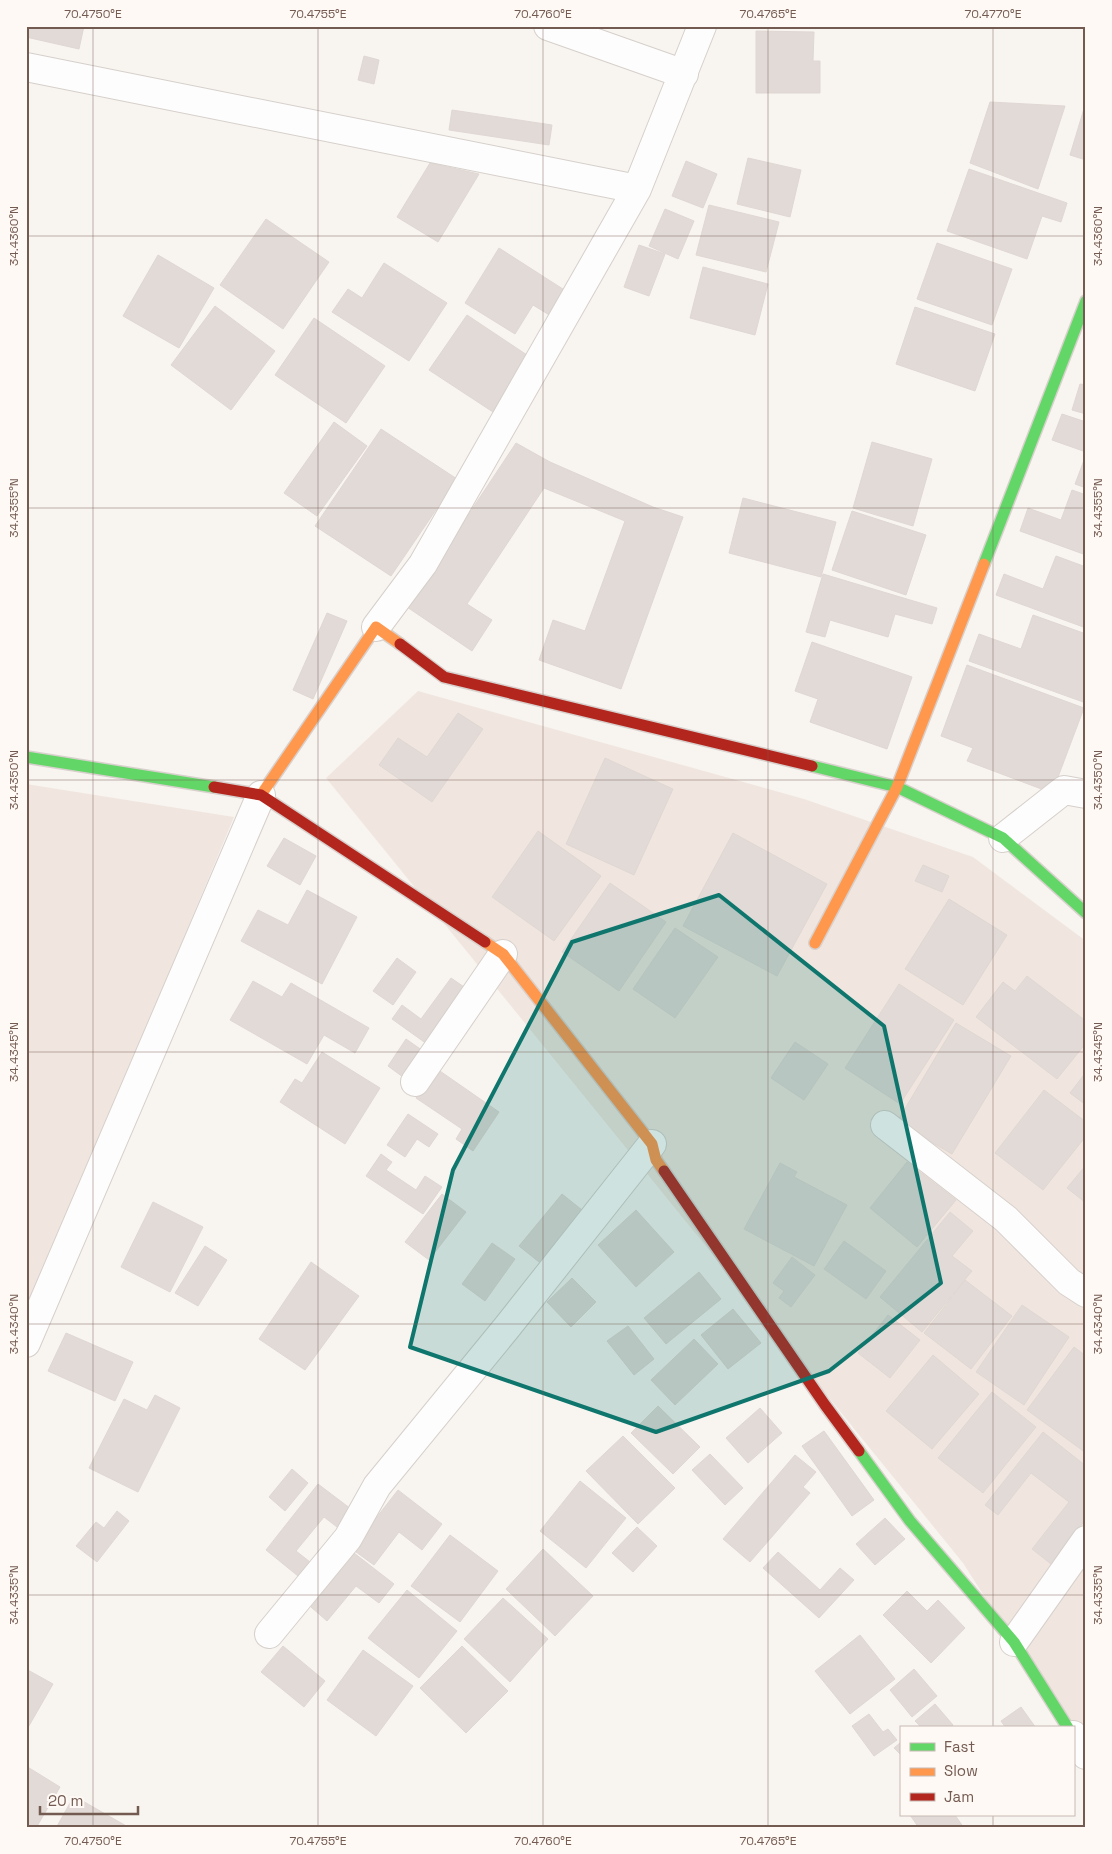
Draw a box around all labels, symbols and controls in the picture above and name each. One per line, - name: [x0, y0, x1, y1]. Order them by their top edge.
- text: 70.4750°E: [64, 6, 122, 22]
- text: 70.4755°E: [290, 6, 347, 22]
- text: 70.4760°E: [514, 6, 572, 22]
- text: 70.4765°E: [740, 6, 797, 22]
- text: 70.4770°E: [965, 6, 1022, 22]
- text: 34.4360°N: [6, 206, 22, 266]
- text: 34.4360°N: [1090, 206, 1106, 266]
- text: 34.4355°N: [6, 478, 22, 538]
- text: 34.4355°N: [1090, 478, 1106, 538]
- text: 34.4350°N: [6, 750, 22, 810]
- text: 34.4350°N: [1090, 750, 1106, 810]
- text: 34.4345°N: [6, 1022, 22, 1082]
- text: 34.4345°N: [1090, 1022, 1106, 1082]
- text: 34.4340°N: [6, 1294, 22, 1354]
- text: 34.4340°N: [1090, 1294, 1106, 1354]
- text: 34.4335°N: [6, 1565, 22, 1625]
- text: 34.4335°N: [1090, 1565, 1106, 1625]
- legend: [900, 1726, 1074, 1816]
- text: Fast: [944, 1737, 975, 1756]
- text: Slow: [944, 1761, 978, 1780]
- scale bar: [40, 1784, 138, 1816]
- text: Jam: [944, 1787, 974, 1806]
- text: 20 m: [48, 1791, 83, 1810]
- text: 70.4750°E: [64, 1833, 122, 1849]
- text: 70.4755°E: [290, 1833, 347, 1849]
- text: 70.4760°E: [514, 1833, 572, 1849]
- text: 70.4765°E: [740, 1833, 797, 1849]

